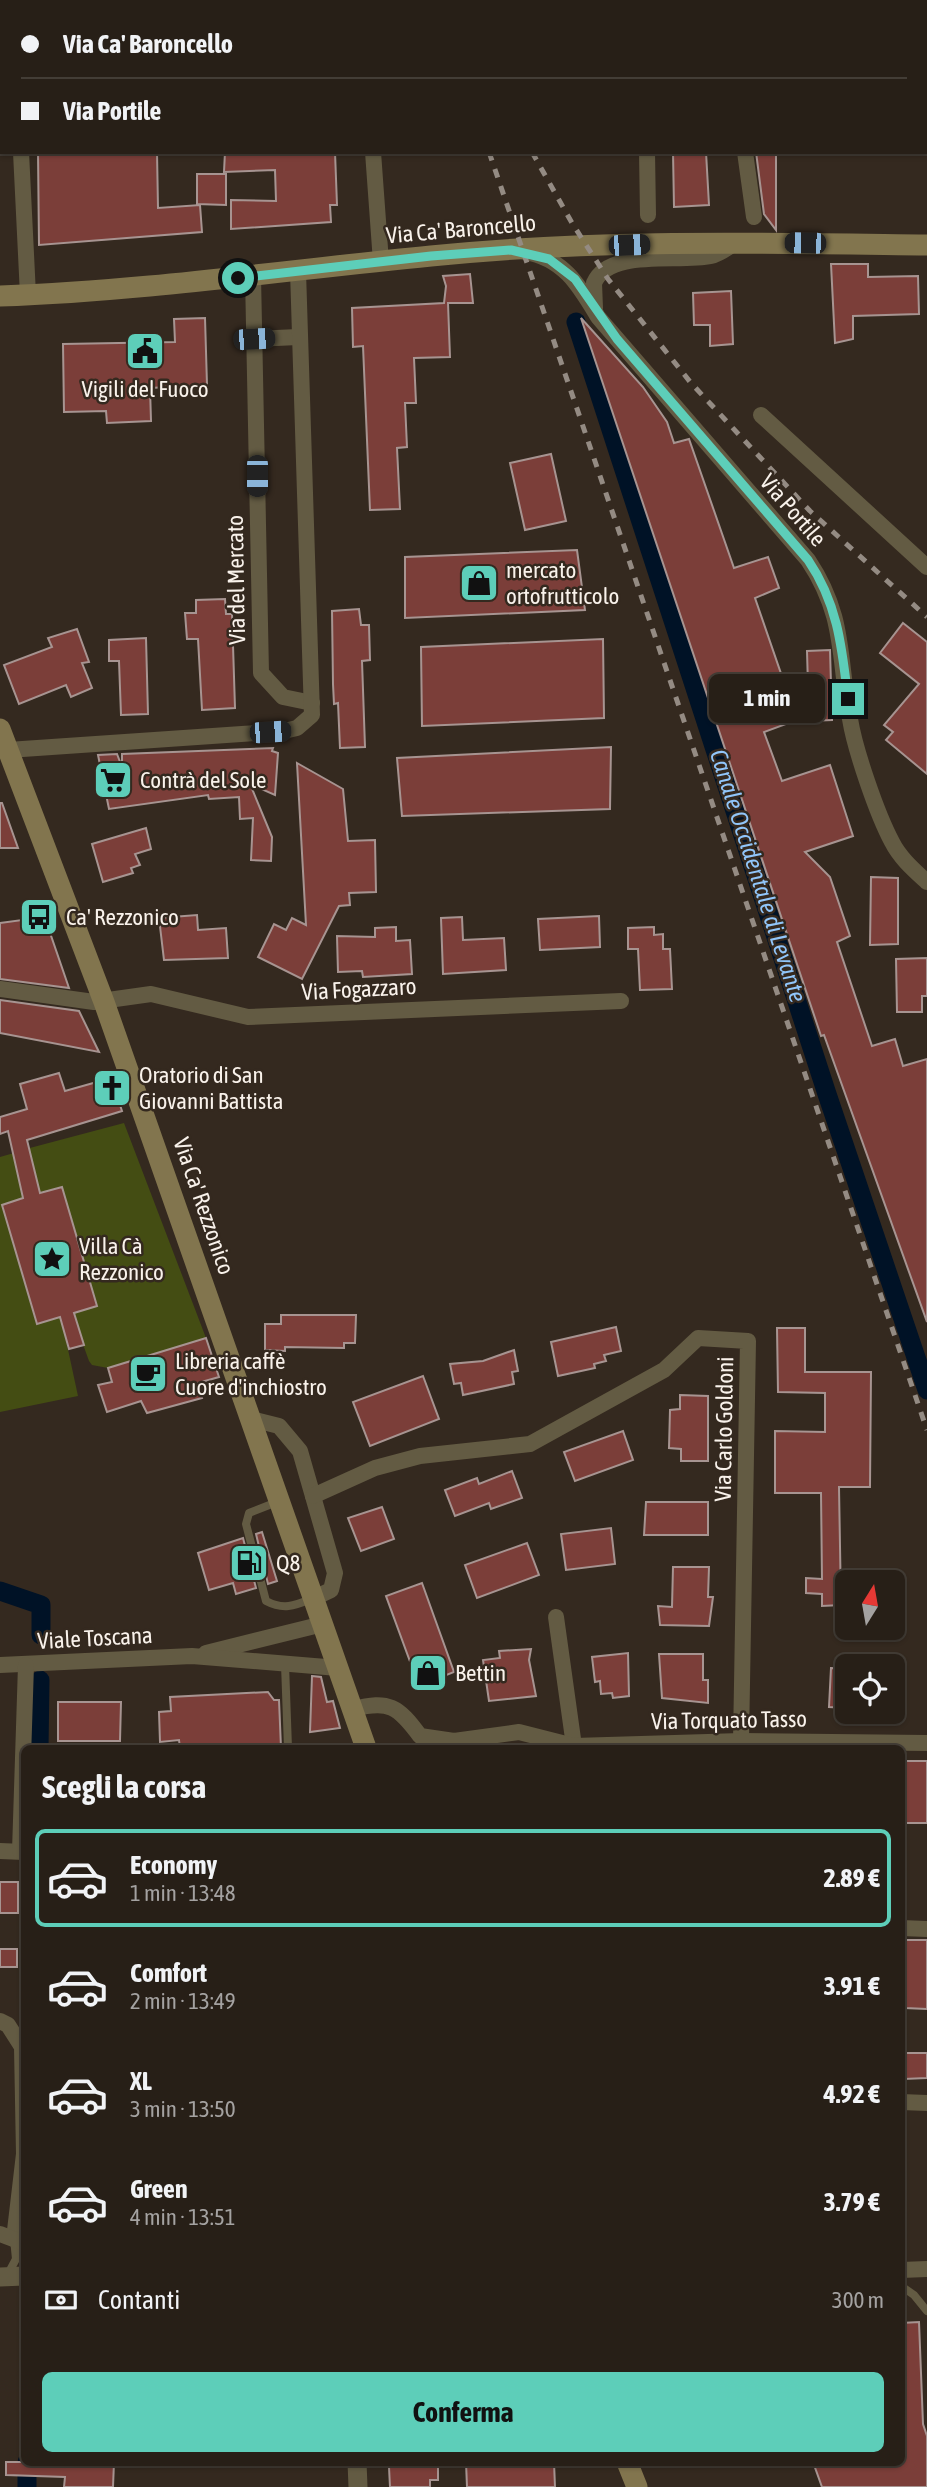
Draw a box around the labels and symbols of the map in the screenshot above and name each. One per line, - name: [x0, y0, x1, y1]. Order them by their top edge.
- street label: Via Ca' Baroncello: [385, 209, 537, 249]
- car: [784, 232, 827, 254]
- car: [608, 234, 651, 256]
- route start: [222, 262, 254, 294]
- car: [233, 327, 276, 351]
- public building icon: Vigili del Fuoco: [124, 330, 166, 372]
- place label: Vigili del Fuoco: [81, 376, 209, 402]
- car: [247, 455, 268, 497]
- street label: Via Portile: [755, 469, 831, 551]
- street label: Via del Mercato: [222, 515, 250, 645]
- place label: mercato ortofrutticolo: [506, 557, 619, 609]
- shop icon: mercato ortofrutticolo: [458, 562, 500, 604]
- callout: 1 min: [708, 674, 824, 724]
- route end: [832, 683, 864, 715]
- car: [249, 720, 292, 744]
- water label: Canale Occidentale di Levante: [705, 746, 812, 1006]
- supermarket icon: Contrà del Sole: [92, 759, 134, 801]
- place label: Contrà del Sole: [140, 767, 266, 793]
- bus stop icon: Ca' Rezzonico: [18, 896, 60, 938]
- place label: Ca' Rezzonico: [66, 904, 179, 930]
- street label: Via Fogazzaro: [301, 973, 417, 1005]
- place label: Oratorio di San Giovanni Battista: [139, 1062, 283, 1114]
- church icon: Oratorio di San Giovanni Battista: [91, 1067, 133, 1109]
- street label: Via Ca' Rezzonico: [168, 1134, 240, 1278]
- place label: Villa Cà Rezzonico: [79, 1233, 164, 1285]
- place icon: Villa Cà Rezzonico: [31, 1238, 73, 1280]
- place label: Libreria caffè Cuore d'inchiostro: [175, 1348, 327, 1400]
- cafe icon: Libreria caffè Cuore d'inchiostro: [127, 1353, 169, 1395]
- street label: Via Carlo Goldoni: [710, 1356, 738, 1502]
- fuel station icon: Q8: [228, 1542, 270, 1584]
- place label: Q8: [276, 1550, 300, 1576]
- north arrow: [835, 1570, 905, 1640]
- street label: Viale Toscana: [37, 1622, 153, 1654]
- shop icon: Bettin: [407, 1652, 449, 1694]
- place label: Bettin: [455, 1660, 506, 1686]
- street label: Via Torquato Tasso: [651, 1706, 807, 1734]

